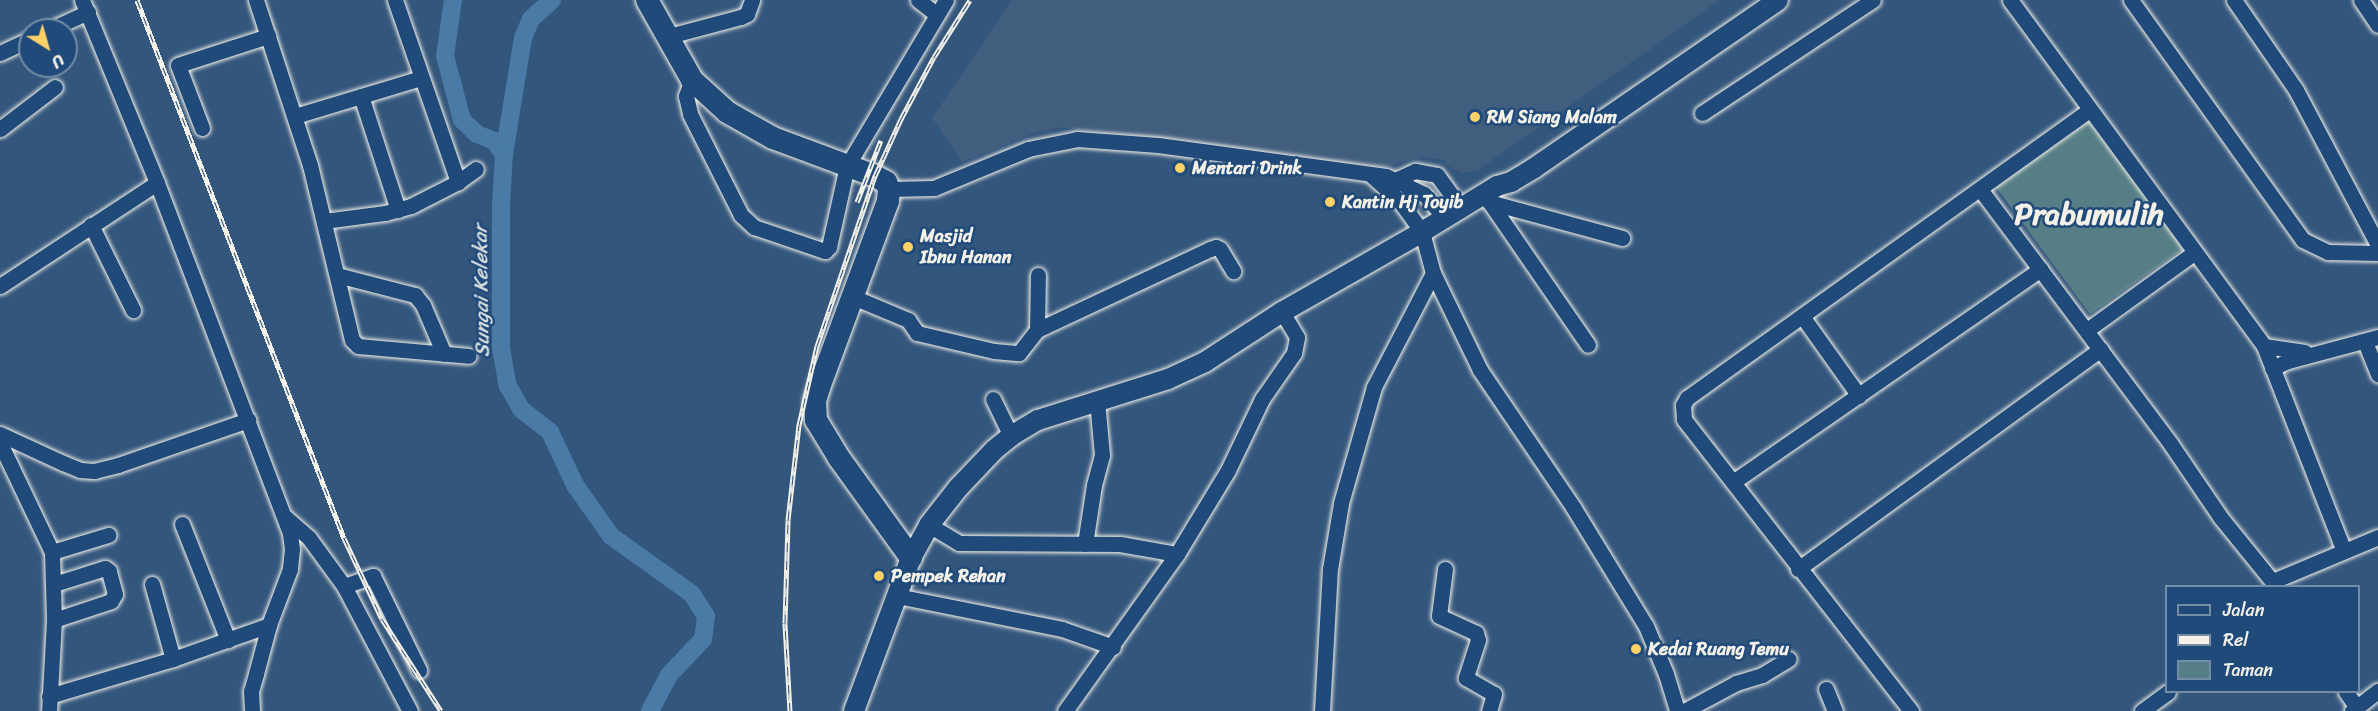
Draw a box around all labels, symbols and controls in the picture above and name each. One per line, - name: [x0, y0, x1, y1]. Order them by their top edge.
- north arrow: [18, 18, 78, 78]
- text: U: [45, 46, 71, 76]
- place label: RM Siang Malam: [1487, 106, 1618, 128]
- marker: RM Siang Malam: [1468, 110, 1482, 124]
- place label: Mentari Drink: [1192, 157, 1302, 179]
- marker: Mentari Drink: [1173, 161, 1187, 175]
- place label: Kantin Hj Toyib: [1342, 191, 1464, 213]
- marker: Kantin Hj Toyib: [1323, 195, 1337, 209]
- district label: Prabumulih: [2014, 196, 2164, 232]
- water label: Sungai Kelekar: [468, 225, 494, 357]
- place label: Masjid Ibnu Hanan: [920, 226, 1011, 268]
- marker: Masjid Ibnu Hanan: [901, 240, 915, 254]
- place label: Pempek Rehan: [891, 565, 1006, 587]
- marker: Pempek Rehan: [872, 569, 886, 583]
- legend: [2165, 585, 2360, 693]
- text: Jalan: [2223, 594, 2264, 626]
- text: Rel: [2223, 624, 2248, 656]
- place label: Kedai Ruang Temu: [1648, 638, 1791, 660]
- marker: Kedai Ruang Temu: [1629, 642, 1643, 656]
- text: Taman: [2223, 654, 2273, 686]

